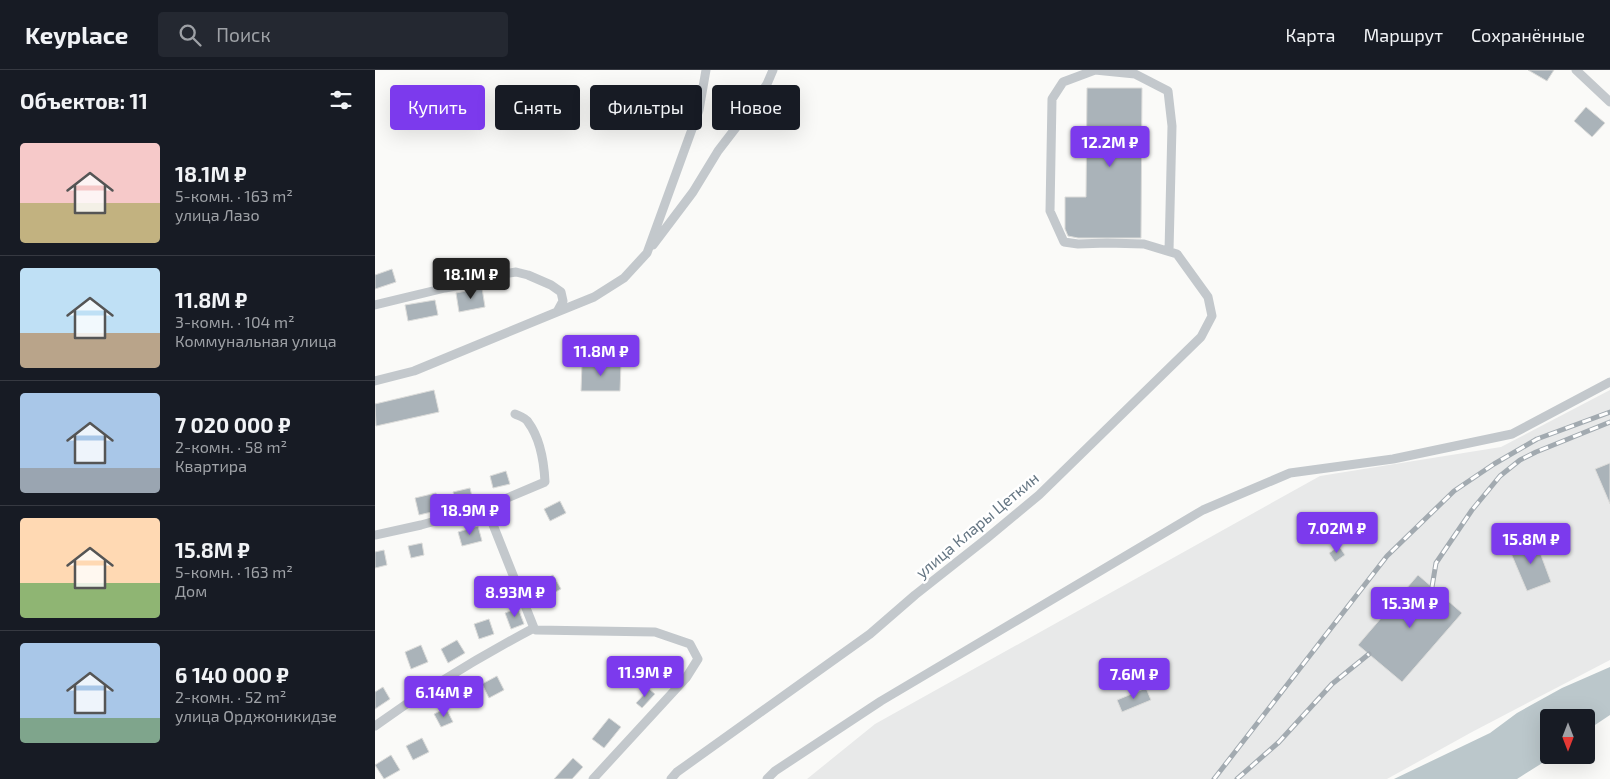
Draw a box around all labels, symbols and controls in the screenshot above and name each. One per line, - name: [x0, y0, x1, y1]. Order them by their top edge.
- search box: [158, 12, 508, 57]
- text: Keyplace: [25, 20, 128, 49]
- icon: search: [176, 21, 204, 49]
- text: Поиск: [216, 23, 271, 46]
- text: Карта: [1285, 24, 1335, 46]
- text: Маршрут: [1363, 24, 1443, 46]
- text: Сохранённые: [1471, 24, 1585, 46]
- chip: Купить: [390, 85, 485, 130]
- chip: Снять: [495, 85, 580, 130]
- chip: Фильтры: [590, 85, 702, 130]
- chip: Новое: [712, 85, 800, 130]
- icon: filters: [327, 86, 355, 114]
- text: Объектов: 11: [20, 88, 148, 113]
- pin: 12.2M ₽: [1064, 126, 1156, 168]
- text: 12.2M ₽: [1082, 132, 1138, 151]
- text: 18.1M ₽: [175, 161, 247, 186]
- icon: home: [60, 163, 120, 223]
- text: 5-комн. · 163 m²: [175, 186, 293, 205]
- text: улица Лазо: [175, 205, 260, 224]
- pin: 18.1M ₽: [425, 258, 517, 300]
- text: 18.1M ₽: [444, 264, 498, 283]
- text: 11.8M ₽: [175, 287, 248, 312]
- icon: home: [60, 288, 120, 348]
- text: 3-комн. · 104 m²: [175, 312, 295, 331]
- text: Коммунальная улица: [175, 331, 337, 350]
- pin: 11.8M ₽: [555, 334, 647, 377]
- text: 11.8M ₽: [573, 341, 629, 360]
- text: 7 020 000 ₽: [175, 412, 291, 437]
- icon: home: [60, 413, 120, 473]
- text: 2-комн. · 58 m²: [175, 437, 287, 456]
- text: Квартира: [175, 456, 247, 475]
- street label: улица Клары Цеткин: [911, 468, 1043, 582]
- pin: 18.9M ₽: [424, 494, 516, 536]
- text: 18.9M ₽: [441, 500, 499, 519]
- pin: 7.02M ₽: [1291, 512, 1383, 554]
- text: 7.02M ₽: [1308, 518, 1366, 537]
- pin: 15.8M ₽: [1485, 522, 1577, 565]
- text: 15.8M ₽: [1502, 529, 1560, 548]
- text: 15.8M ₽: [175, 537, 250, 562]
- icon: home: [60, 538, 120, 598]
- text: 5-комн. · 163 m²: [175, 562, 293, 581]
- pin: 8.93M ₽: [469, 576, 561, 618]
- text: Дом: [175, 581, 207, 600]
- text: 8.93M ₽: [485, 582, 545, 601]
- pin: 15.3M ₽: [1364, 586, 1456, 629]
- text: 15.3M ₽: [1382, 593, 1438, 612]
- pin: 11.9M ₽: [599, 656, 691, 698]
- pin: 7.6M ₽: [1093, 658, 1175, 700]
- text: 6 140 000 ₽: [175, 662, 289, 687]
- text: 11.9M ₽: [618, 662, 672, 681]
- icon: home: [60, 663, 120, 723]
- text: 7.6M ₽: [1110, 664, 1158, 683]
- pin: 6.14M ₽: [398, 676, 490, 718]
- text: 6.14M ₽: [415, 682, 473, 701]
- text: 2-комн. · 52 m²: [175, 687, 286, 706]
- text: улица Орджоникидзе: [175, 706, 337, 725]
- north arrow: [1540, 709, 1595, 764]
- map controls: [1540, 709, 1595, 764]

